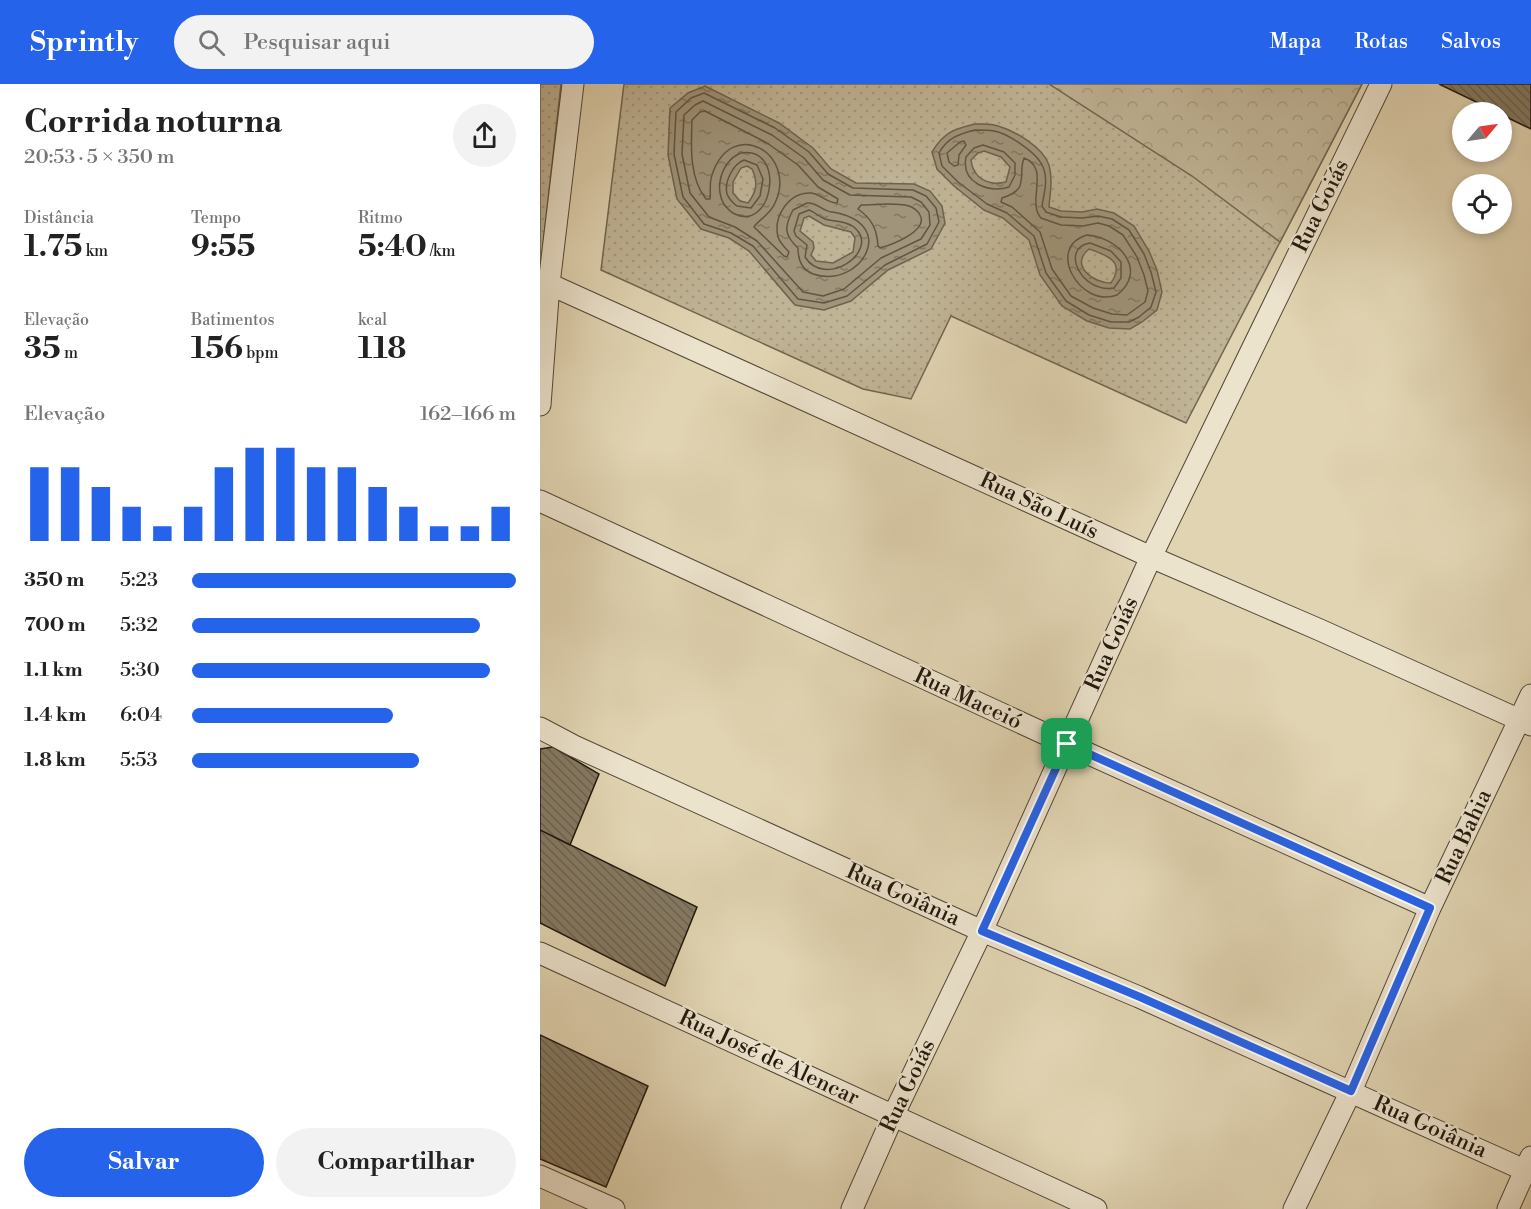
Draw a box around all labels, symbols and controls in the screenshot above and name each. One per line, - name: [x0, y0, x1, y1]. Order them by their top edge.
- search box: [174, 15, 594, 69]
- text: Sprintly: [30, 25, 138, 60]
- icon: search: [195, 26, 228, 59]
- text: Pesquisar aqui: [243, 29, 391, 56]
- text: Mapa: [1269, 29, 1321, 55]
- text: Rotas: [1354, 29, 1408, 55]
- text: Salvos: [1441, 29, 1501, 55]
- text: Corrida noturna: [24, 102, 282, 143]
- north arrow: [1452, 102, 1512, 162]
- map controls: [1452, 102, 1512, 234]
- button: share: [453, 104, 516, 167]
- text: 20:53 · 5 × 350 m: [24, 145, 175, 170]
- street label: Rua Goiás: [1287, 155, 1355, 257]
- button: locate: [1452, 174, 1512, 234]
- text: Distância: [24, 208, 94, 228]
- text: Tempo: [191, 208, 241, 228]
- text: Ritmo: [358, 208, 403, 228]
- text: 1.75: [24, 228, 82, 266]
- text: 9:55: [191, 228, 255, 266]
- text: 5:40: [358, 228, 427, 266]
- text: km: [82, 241, 108, 261]
- text: /km: [427, 241, 455, 261]
- text: Elevação: [24, 310, 89, 330]
- text: Batimentos: [191, 310, 274, 330]
- text: kcal: [358, 310, 387, 330]
- text: 35: [24, 330, 61, 368]
- text: 156: [191, 330, 243, 368]
- text: 118: [358, 330, 406, 368]
- text: m: [61, 343, 78, 363]
- text: bpm: [243, 343, 279, 363]
- text: Elevação: [24, 402, 105, 427]
- text: 162–166 m: [420, 402, 516, 427]
- street label: Rua São Luís: [975, 467, 1103, 545]
- text: 350 m: [24, 568, 84, 593]
- text: 5:23: [120, 568, 158, 593]
- street label: Rua Goiás: [1079, 593, 1145, 695]
- text: 700 m: [24, 613, 86, 638]
- text: 5:32: [120, 613, 158, 638]
- text: 1.1 km: [24, 658, 83, 683]
- text: 5:30: [120, 658, 160, 683]
- street label: Rua Maceió: [910, 662, 1026, 736]
- text: 1.4 km: [24, 703, 86, 728]
- text: 6:04: [120, 703, 162, 728]
- pin: [1041, 718, 1092, 769]
- icon: arrive: [1050, 727, 1083, 760]
- text: 1.8 km: [24, 748, 86, 773]
- text: 5:53: [120, 748, 158, 773]
- street label: Rua Bahia: [1430, 785, 1498, 889]
- street label: Rua Goiânia: [842, 858, 965, 932]
- street label: Rua José de Alencar: [674, 1004, 864, 1112]
- street label: Rua Goiás: [875, 1035, 941, 1137]
- street label: Rua Goiânia: [1369, 1090, 1492, 1164]
- button: Salvar: [24, 1128, 264, 1197]
- button: Compartilhar: [276, 1128, 516, 1197]

